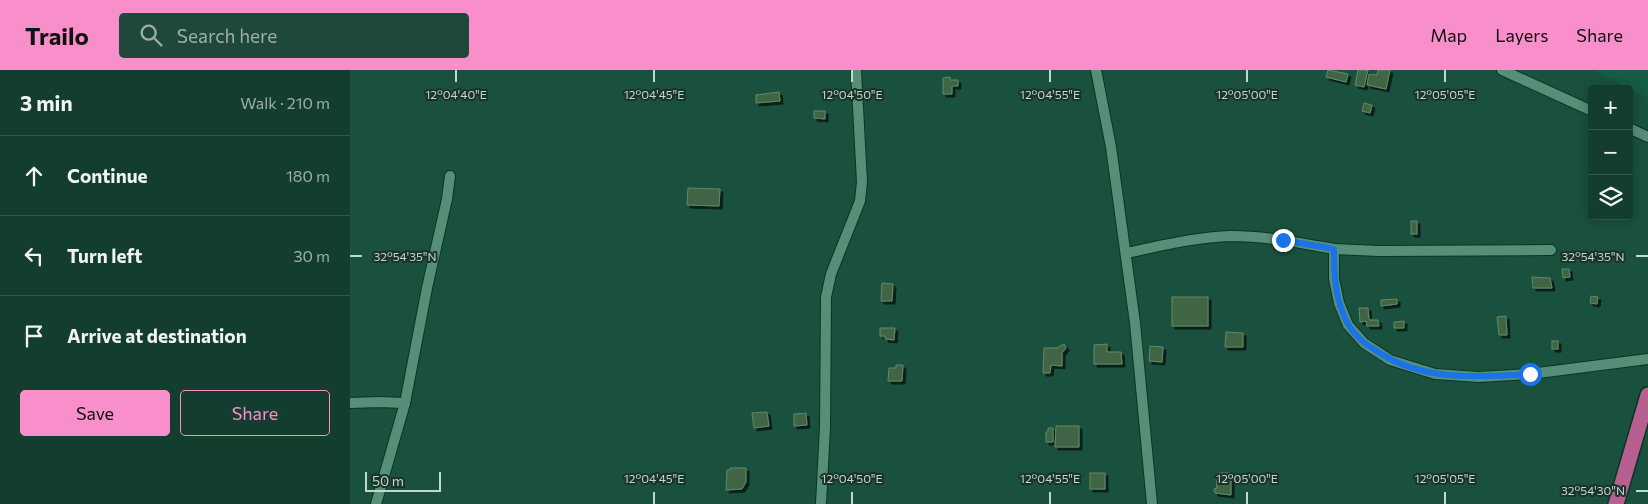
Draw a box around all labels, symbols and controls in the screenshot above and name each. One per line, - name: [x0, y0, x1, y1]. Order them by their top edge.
- search box: [119, 13, 469, 58]
- text: Trailo: [25, 21, 89, 50]
- icon: search: [137, 21, 165, 49]
- text: Search here: [177, 24, 277, 47]
- text: Map: [1430, 24, 1467, 46]
- text: Layers: [1495, 24, 1548, 46]
- text: Share: [1576, 24, 1623, 46]
- map controls: [1588, 85, 1633, 220]
- button: +: [1588, 85, 1633, 130]
- text: 12°04'40"E: [425, 87, 487, 101]
- text: 12°04'45"E: [624, 87, 684, 101]
- text: 12°04'50"E: [821, 87, 883, 101]
- text: 12°04'55"E: [1020, 87, 1080, 101]
- text: 12°05'00"E: [1216, 87, 1278, 101]
- text: 12°05'05"E: [1415, 87, 1475, 101]
- text: 3 min: [20, 90, 73, 115]
- text: Walk · 210 m: [240, 93, 330, 112]
- button: −: [1588, 130, 1633, 175]
- icon: ahead: [20, 162, 48, 190]
- text: Continue: [67, 164, 147, 187]
- text: 180 m: [286, 166, 330, 185]
- button: layers: [1588, 175, 1633, 220]
- route end: [1272, 229, 1295, 252]
- icon: left: [20, 242, 48, 270]
- text: Turn left: [67, 244, 142, 267]
- text: 30 m: [293, 246, 330, 265]
- text: 32°54'35"N: [374, 249, 436, 263]
- text: 32°54'35"N: [1562, 249, 1624, 263]
- icon: arrive: [20, 322, 48, 350]
- text: Arrive at destination: [67, 324, 247, 347]
- route start: [1519, 363, 1542, 386]
- button: Save: [20, 390, 170, 436]
- button: Share: [180, 390, 330, 436]
- scale bar: [365, 469, 441, 492]
- text: 12°04'45"E: [624, 471, 684, 485]
- text: 12°04'50"E: [821, 471, 883, 485]
- text: 12°04'55"E: [1020, 471, 1080, 485]
- text: 12°05'00"E: [1216, 471, 1278, 485]
- text: 12°05'05"E: [1415, 471, 1475, 485]
- text: 50 m: [372, 472, 404, 489]
- text: 32°54'30"N: [1561, 483, 1625, 497]

